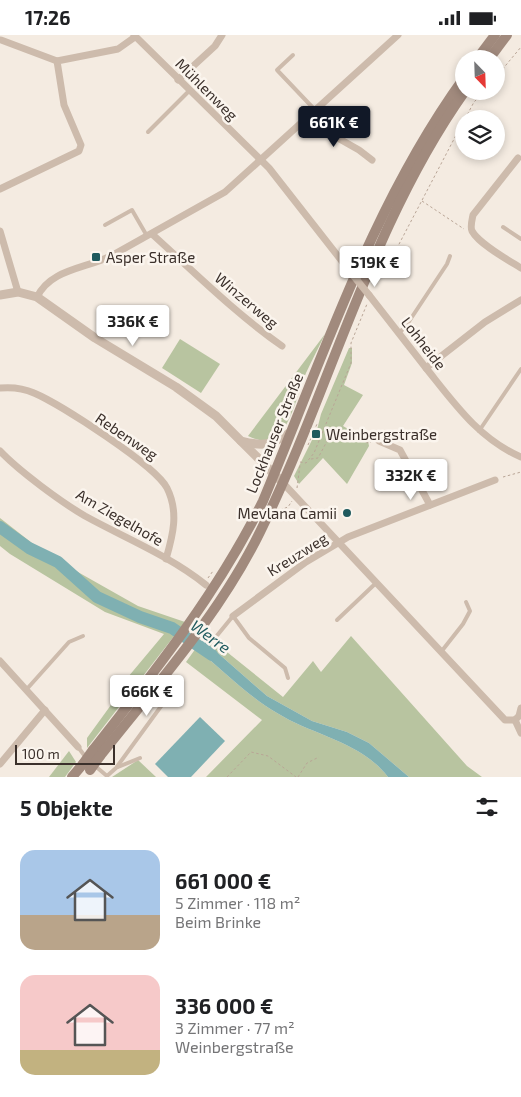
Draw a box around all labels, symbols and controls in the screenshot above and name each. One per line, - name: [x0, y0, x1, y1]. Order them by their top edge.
- text: 17:26: [25, 6, 70, 29]
- north arrow: [455, 50, 505, 100]
- map controls: [455, 50, 505, 160]
- street label: Mühlenweg: [172, 54, 242, 124]
- pin: 661K €: [293, 105, 375, 148]
- button: layers: [455, 110, 505, 160]
- text: 661K €: [309, 112, 359, 131]
- pin: 519K €: [334, 245, 416, 288]
- place label: Asper Straße: [106, 248, 195, 266]
- marker: Asper Straße: [90, 251, 102, 263]
- text: 519K €: [351, 252, 399, 271]
- street label: Winzerweg: [212, 268, 283, 332]
- pin: 336K €: [92, 305, 174, 347]
- text: 336K €: [107, 311, 159, 330]
- street label: Lohheide: [398, 313, 450, 373]
- street label: Lockhauser Straße: [242, 370, 306, 496]
- street label: Rebenweg: [92, 409, 162, 464]
- place label: Weinbergstraße: [326, 425, 437, 443]
- marker: Weinbergstraße: [310, 428, 322, 440]
- pin: 332K €: [370, 459, 452, 501]
- text: 332K €: [385, 465, 437, 484]
- street label: Am Ziegelhofe: [73, 485, 167, 549]
- place label: Mevlana Camii: [238, 504, 337, 522]
- marker: Mevlana Camii: [341, 507, 353, 519]
- street label: Kreuzweg: [264, 528, 331, 580]
- water label: Werre: [187, 615, 235, 657]
- pin: 666K €: [106, 675, 188, 717]
- text: 666K €: [121, 681, 173, 700]
- scale bar: [15, 742, 115, 765]
- text: 100 m: [22, 745, 60, 762]
- icon: filters: [473, 793, 501, 821]
- text: 5 Objekte: [20, 795, 113, 820]
- text: 661 000 €: [175, 868, 271, 893]
- icon: home: [60, 870, 120, 930]
- text: 5 Zimmer · 118 m²: [175, 893, 300, 912]
- text: Beim Brinke: [175, 912, 261, 931]
- text: 336 000 €: [175, 993, 274, 1018]
- icon: home: [60, 995, 120, 1055]
- text: 3 Zimmer · 77 m²: [175, 1018, 295, 1037]
- text: Weinbergstraße: [175, 1037, 294, 1056]

